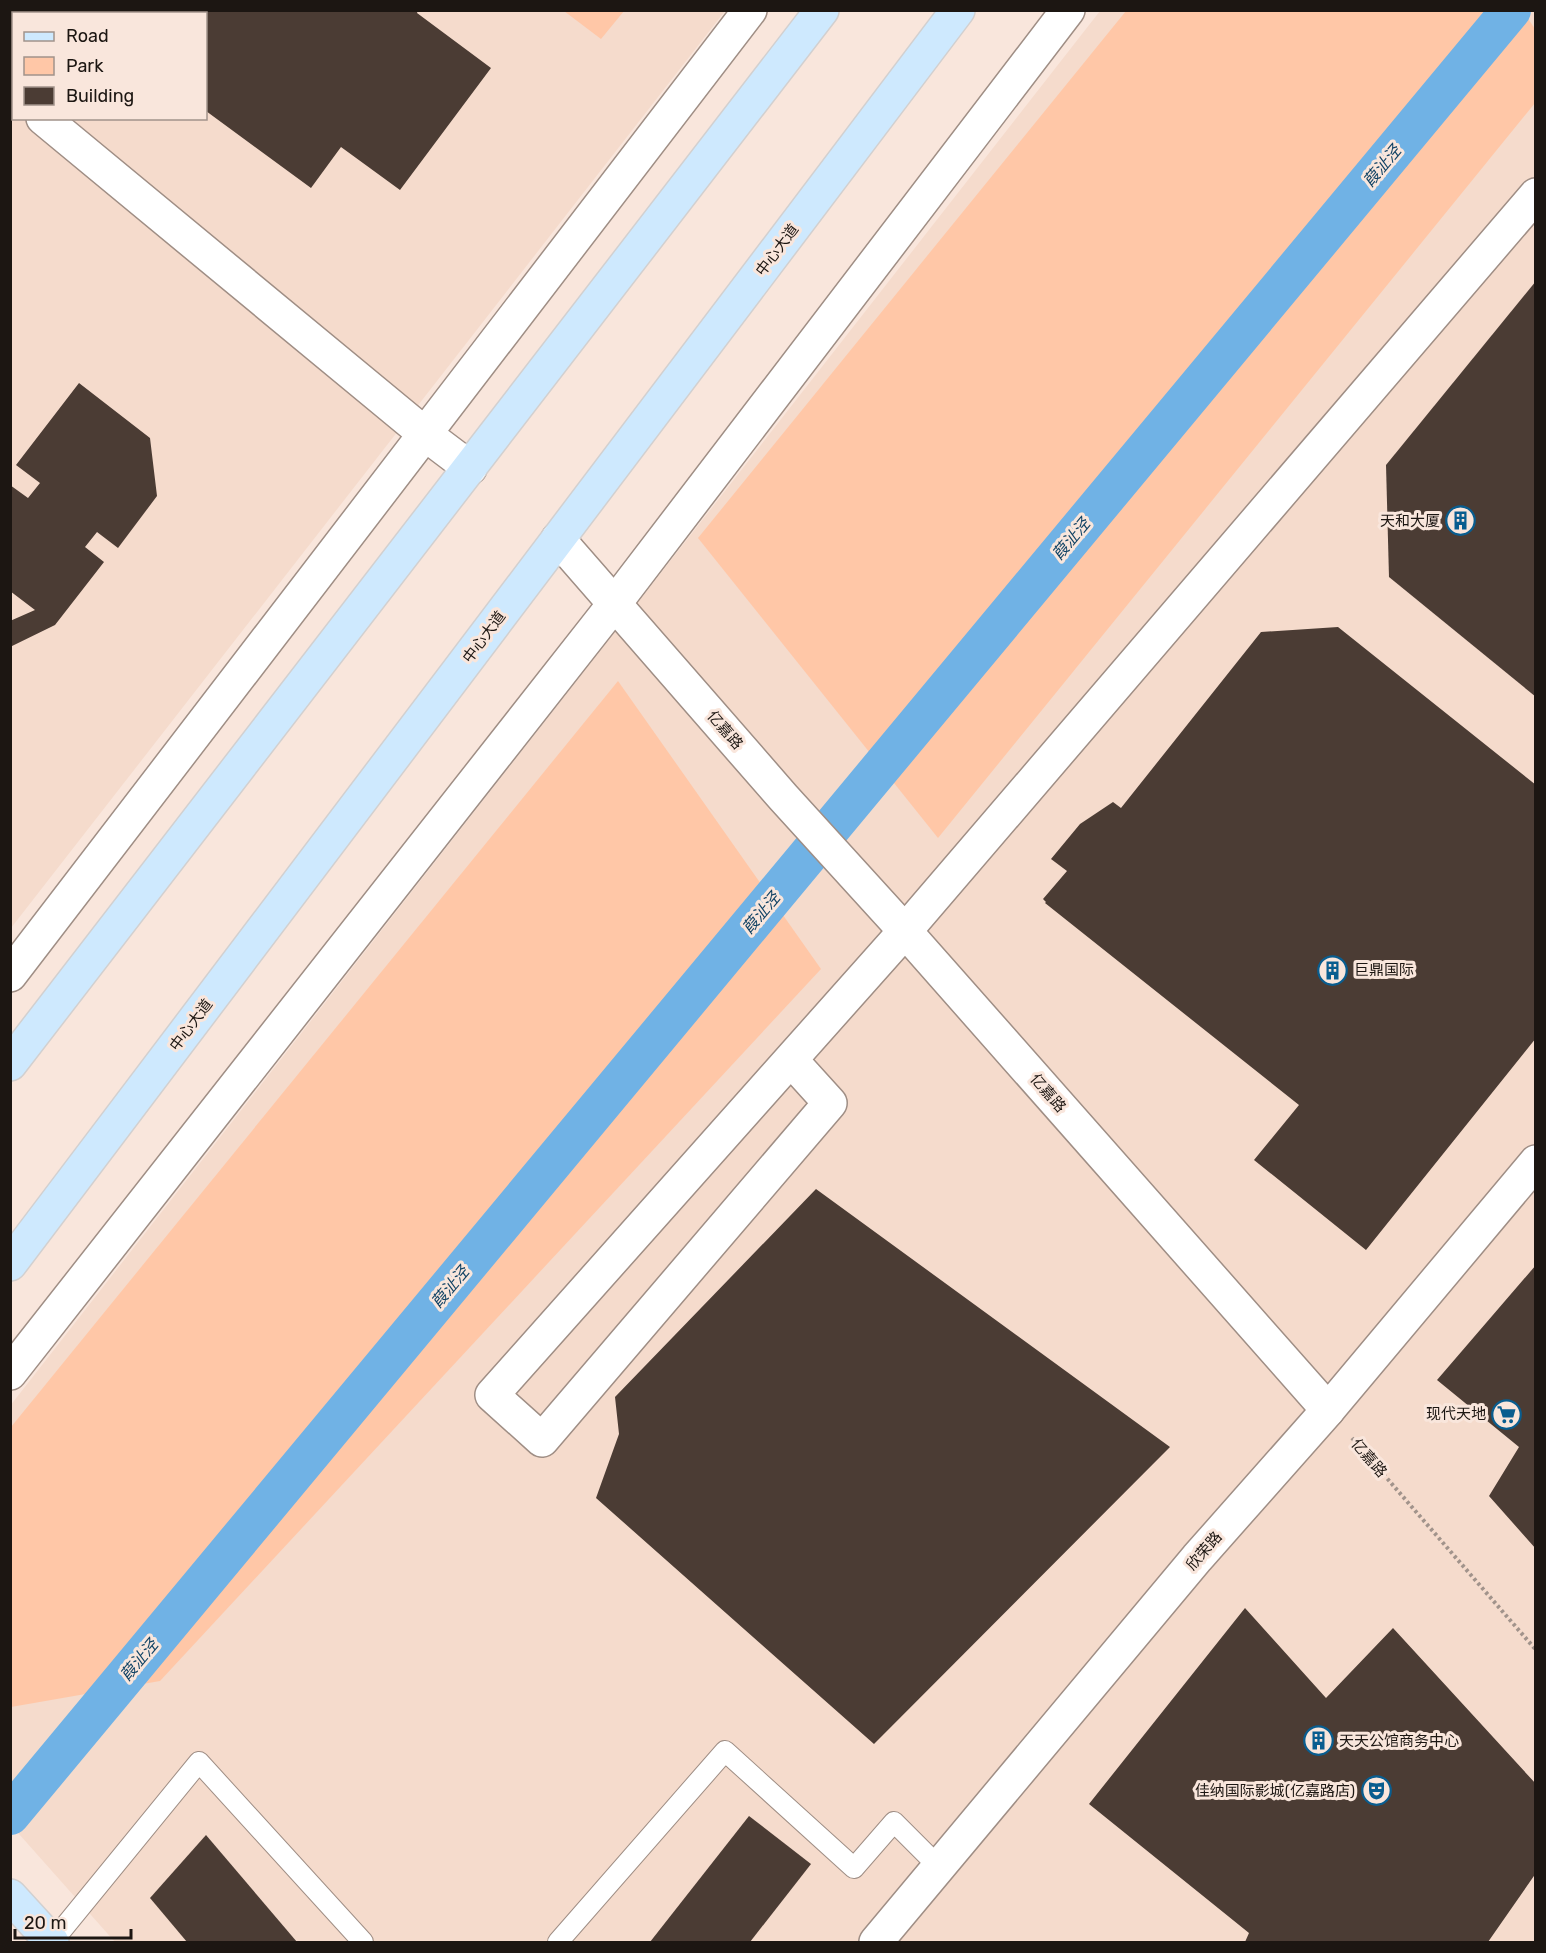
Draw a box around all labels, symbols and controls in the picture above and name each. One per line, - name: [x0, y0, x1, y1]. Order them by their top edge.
- legend: [12, 12, 207, 120]
- text: Road: [66, 25, 109, 47]
- text: Park: [66, 55, 104, 77]
- text: Building: [66, 85, 134, 107]
- water label: 葭沚泾: [1359, 140, 1406, 190]
- street label: 中心大道: [752, 221, 802, 279]
- building icon: 天和大厦: [1445, 505, 1477, 537]
- place label: 天和大厦: [1380, 512, 1440, 530]
- water label: 葭沚泾: [1048, 513, 1095, 563]
- street label: 中心大道: [459, 608, 509, 666]
- street label: 亿嘉路: [703, 707, 747, 753]
- water label: 葭沚泾: [738, 887, 785, 937]
- building icon: 巨鼎国际: [1317, 954, 1349, 986]
- place label: 巨鼎国际: [1354, 961, 1414, 979]
- street label: 中心大道: [166, 996, 216, 1054]
- street label: 亿嘉路: [1026, 1070, 1070, 1116]
- water label: 葭沚泾: [427, 1261, 474, 1311]
- supermarket icon: 现代天地: [1491, 1398, 1523, 1430]
- place label: 现代天地: [1426, 1405, 1486, 1423]
- street label: 亿嘉路: [1347, 1435, 1391, 1481]
- street label: 欣荣路: [1182, 1528, 1226, 1574]
- water label: 葭沚泾: [116, 1634, 163, 1684]
- building icon: 天天公馆商务中心: [1302, 1725, 1334, 1757]
- place label: 天天公馆商务中心: [1339, 1732, 1459, 1750]
- theatre icon: 佳纳国际影城(亿嘉路店): [1360, 1775, 1392, 1807]
- place label: 佳纳国际影城(亿嘉路店): [1195, 1782, 1355, 1800]
- scale bar: [15, 1902, 130, 1940]
- text: 20 m: [24, 1912, 66, 1934]

